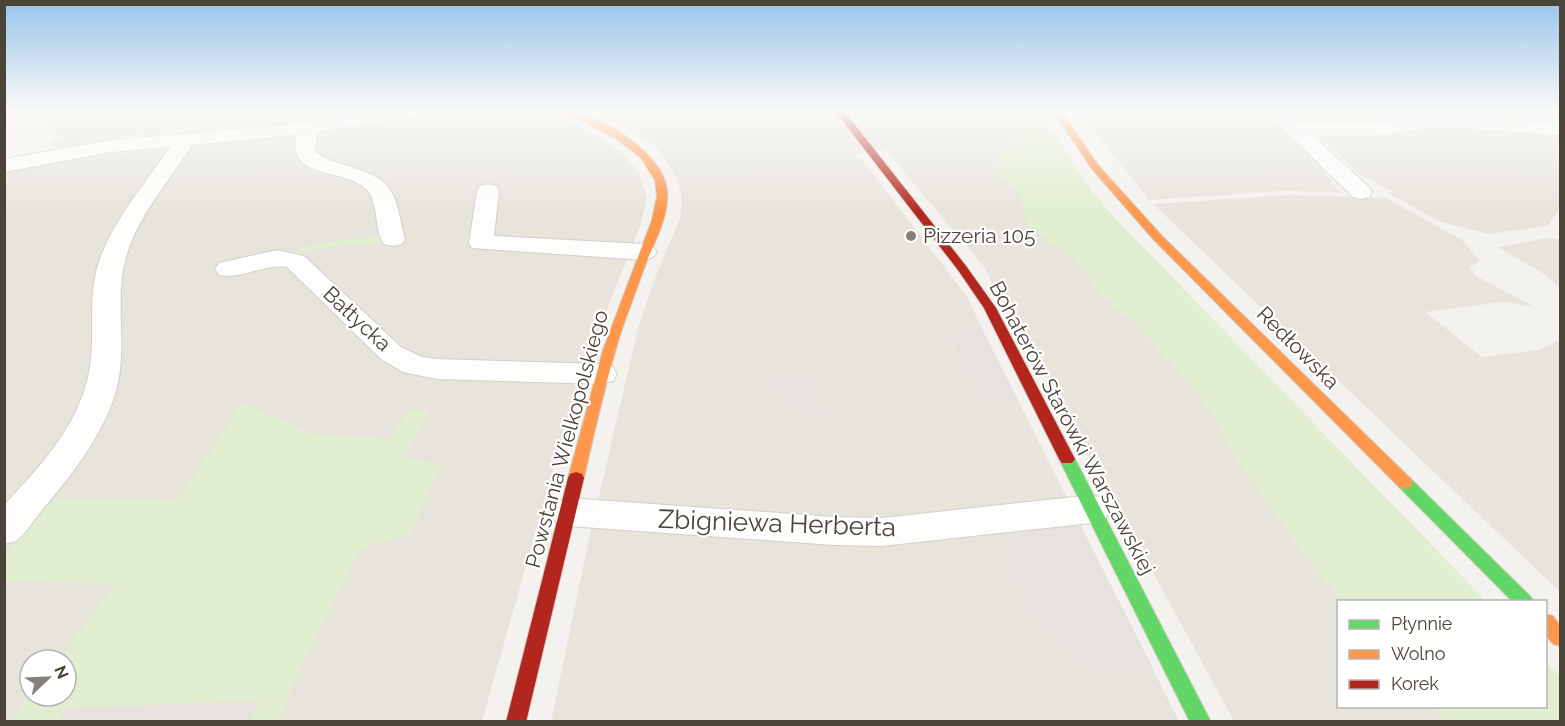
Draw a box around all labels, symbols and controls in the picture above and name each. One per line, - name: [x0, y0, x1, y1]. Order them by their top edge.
- place label: Pizzeria 105: [923, 223, 1035, 248]
- marker: Pizzeria 105: [904, 229, 918, 243]
- street label: Bohaterów Starówki Warszawskiej: [984, 277, 1161, 579]
- street label: Bałtycka: [318, 281, 396, 356]
- street label: Redłowska: [1252, 301, 1345, 394]
- street label: Powstania Wielkopolskiego: [520, 307, 613, 570]
- street label: Zbigniewa Herberta: [657, 504, 897, 542]
- legend: [1337, 600, 1547, 708]
- text: Płynnie: [1391, 613, 1453, 634]
- text: Wolno: [1391, 643, 1446, 664]
- north arrow: [18, 648, 78, 708]
- text: N: [50, 663, 72, 682]
- text: Korek: [1391, 673, 1439, 694]

